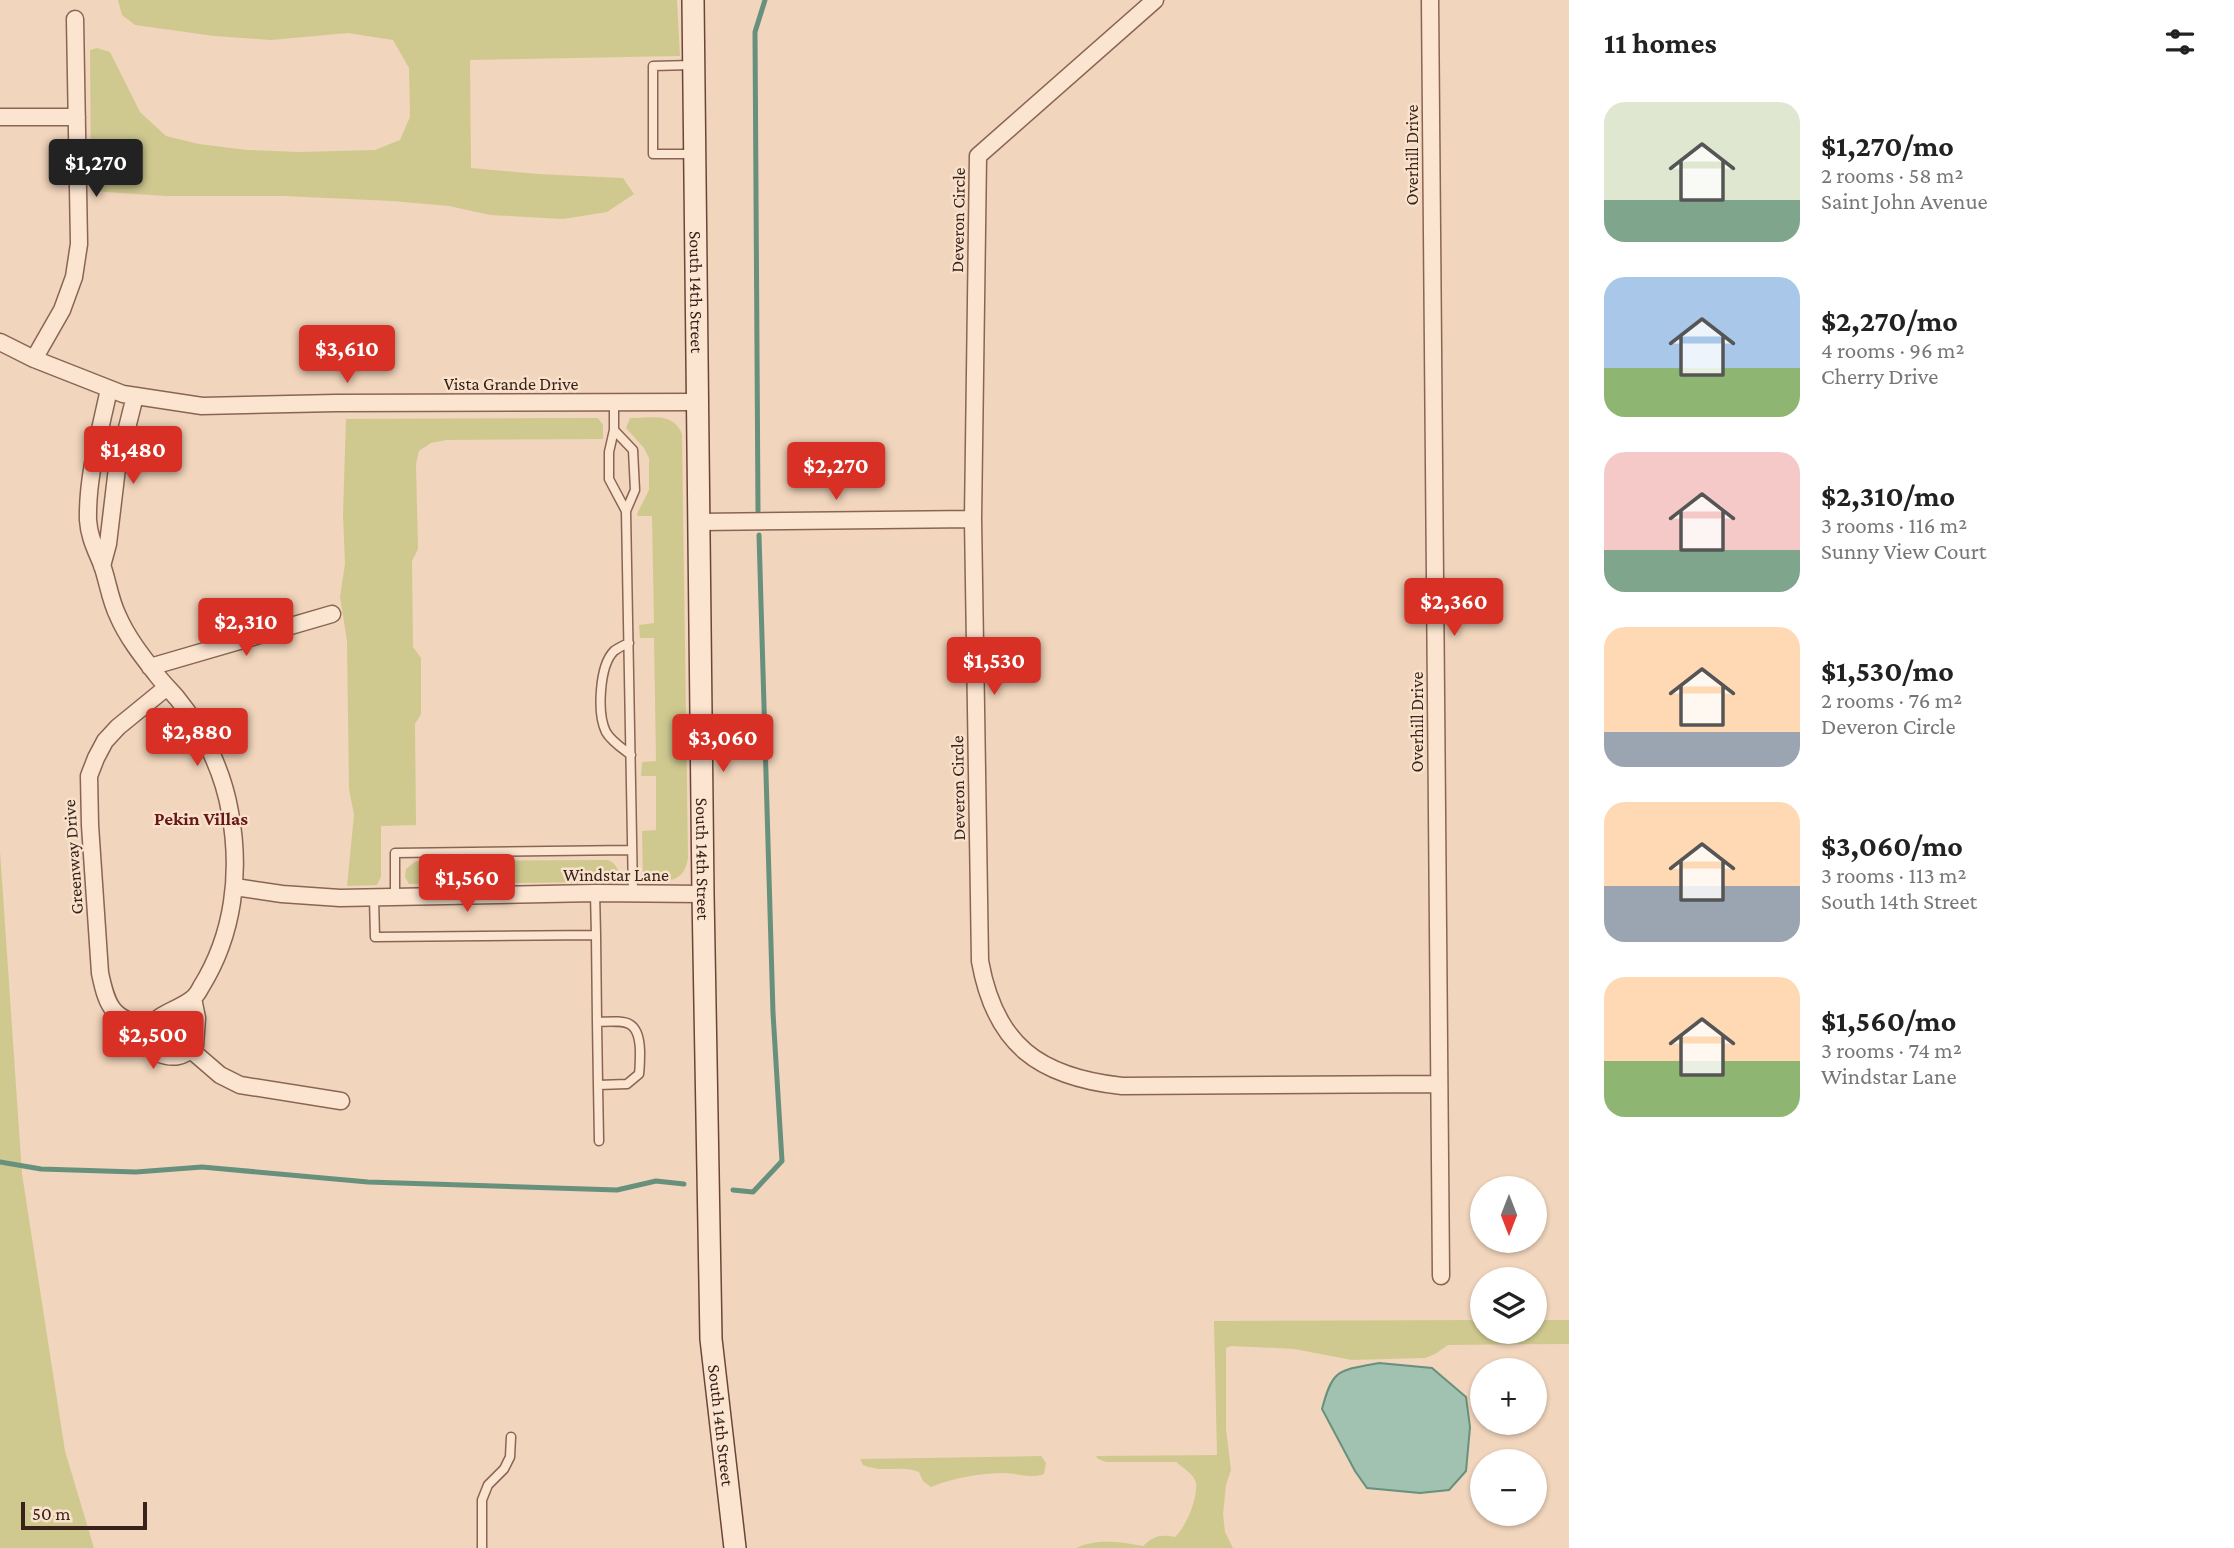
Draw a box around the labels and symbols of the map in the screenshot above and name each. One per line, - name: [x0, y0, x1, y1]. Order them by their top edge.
- street label: Overhill Drive: [1402, 105, 1422, 205]
- pin: $1,270: [39, 140, 153, 199]
- street label: Deveron Circle: [947, 167, 969, 273]
- street label: South 14th Street: [686, 231, 707, 354]
- pin: $3,610: [290, 326, 404, 385]
- street label: Vista Grande Drive: [444, 374, 578, 394]
- pin: $1,480: [76, 426, 190, 486]
- pin: $2,270: [779, 442, 893, 502]
- pin: $2,360: [1397, 578, 1511, 638]
- pin: $2,310: [189, 598, 303, 658]
- pin: $1,530: [937, 638, 1051, 697]
- street label: Overhill Drive: [1407, 672, 1427, 772]
- pin: $2,880: [140, 708, 254, 768]
- pin: $3,060: [666, 714, 780, 774]
- street label: Deveron Circle: [947, 735, 969, 841]
- street label: South 14th Street: [692, 798, 713, 921]
- street label: Greenway Drive: [59, 799, 87, 915]
- district label: Pekin Villas: [154, 808, 248, 829]
- pin: $1,560: [410, 855, 524, 914]
- street label: Windstar Lane: [563, 865, 669, 885]
- pin: $2,500: [96, 1012, 210, 1071]
- north arrow: [1470, 1176, 1547, 1253]
- street label: South 14th Street: [704, 1363, 738, 1488]
- scale bar: [21, 1499, 147, 1531]

